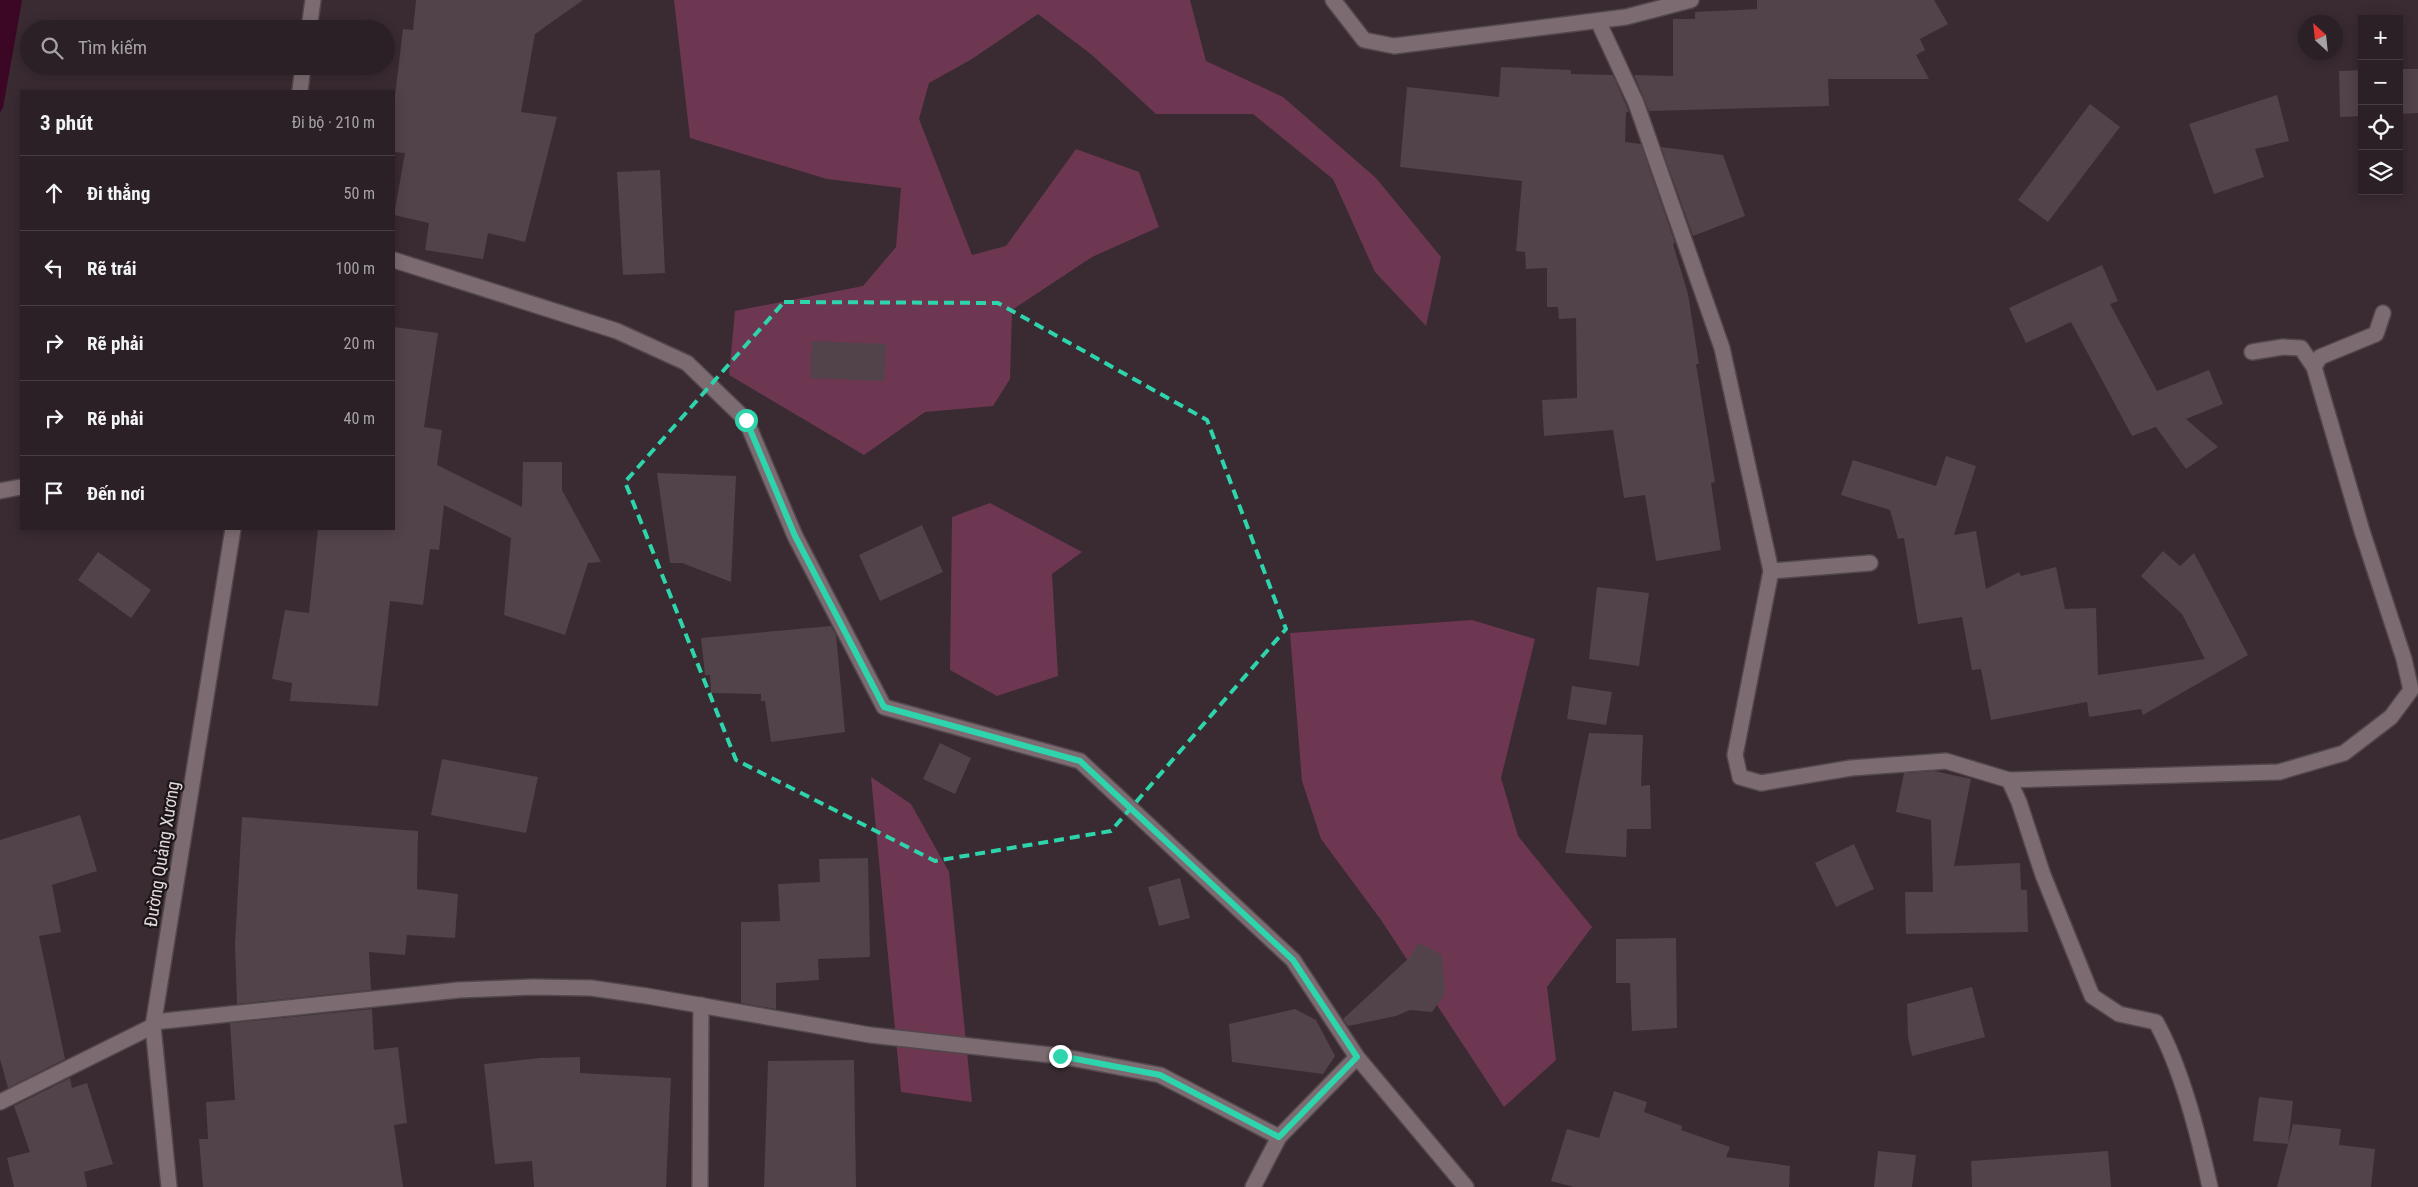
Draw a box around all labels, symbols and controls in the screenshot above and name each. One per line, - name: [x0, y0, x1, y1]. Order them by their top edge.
- north arrow: [2298, 15, 2343, 60]
- map controls: [2358, 15, 2403, 195]
- button: +: [2358, 15, 2403, 60]
- search box: [20, 20, 395, 75]
- icon: search: [38, 34, 66, 62]
- text: Tìm kiếm: [78, 36, 147, 59]
- button: −: [2358, 60, 2403, 105]
- button: locate: [2358, 105, 2403, 150]
- text: 3 phút: [40, 111, 93, 135]
- text: Đi bộ · 210 m: [292, 113, 375, 132]
- button: layers: [2358, 150, 2403, 195]
- icon: ahead: [40, 179, 68, 207]
- text: Đi thẳng: [87, 182, 150, 205]
- text: 50 m: [343, 184, 375, 203]
- icon: left: [40, 254, 68, 282]
- text: Rẽ trái: [87, 257, 137, 280]
- text: 100 m: [336, 259, 375, 278]
- icon: right: [40, 329, 68, 357]
- text: Rẽ phải: [87, 332, 143, 355]
- text: 20 m: [343, 334, 375, 353]
- icon: right: [40, 404, 68, 432]
- text: Rẽ phải: [87, 407, 143, 430]
- text: 40 m: [343, 409, 375, 428]
- route start: [735, 409, 758, 432]
- icon: arrive: [40, 479, 68, 507]
- text: Đến nơi: [87, 482, 145, 505]
- street label: Đường Quảng Xương: [140, 779, 183, 928]
- route end: [1049, 1045, 1072, 1068]

